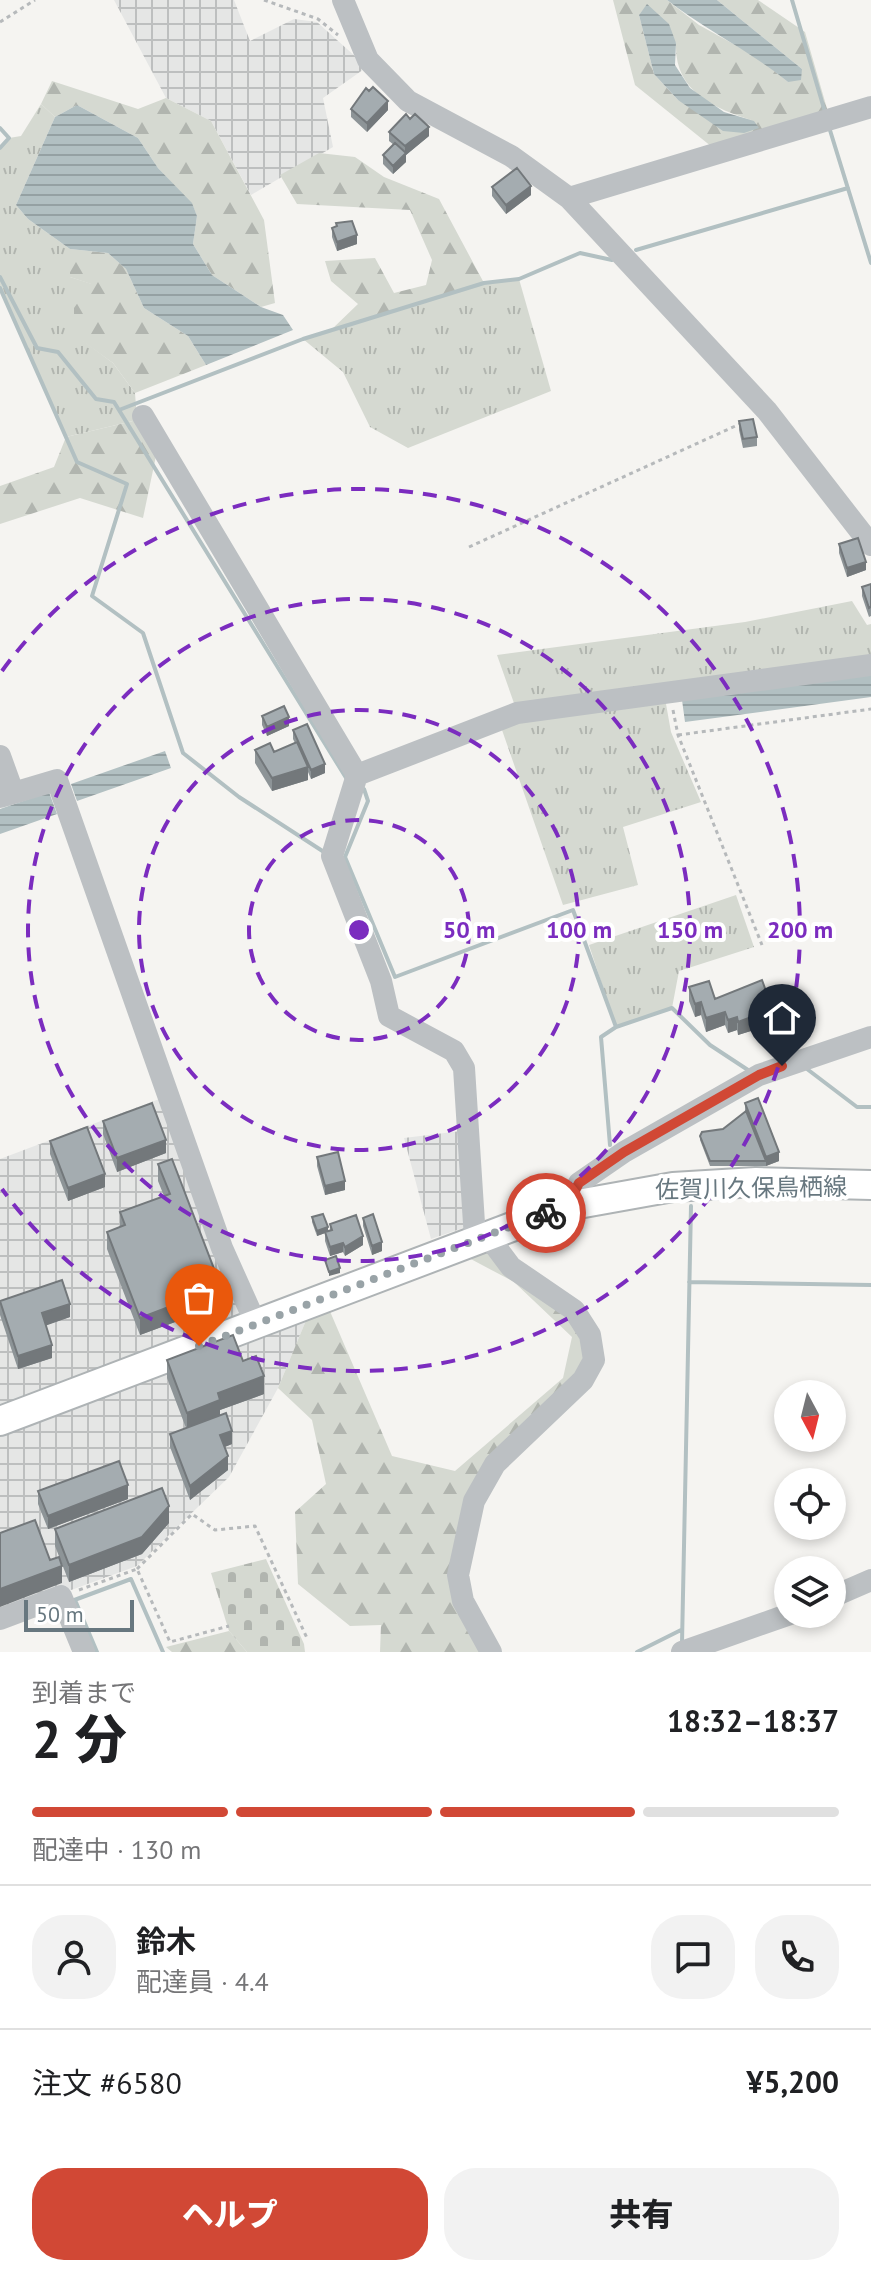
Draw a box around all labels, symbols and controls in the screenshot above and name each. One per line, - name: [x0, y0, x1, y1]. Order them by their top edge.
- text: 50 m: [443, 914, 495, 945]
- text: 100 m: [546, 914, 612, 945]
- text: 150 m: [657, 914, 723, 945]
- text: 200 m: [767, 914, 833, 945]
- centre of rings: [345, 916, 373, 944]
- pin: [748, 984, 816, 1066]
- icon: home: [760, 996, 804, 1040]
- street label: 佐賀川久保鳥栖線: [655, 1171, 847, 1205]
- courier: [506, 1173, 586, 1253]
- icon: bike: [524, 1191, 568, 1235]
- pin: [165, 1264, 233, 1346]
- icon: bag: [177, 1276, 221, 1320]
- north arrow: [774, 1380, 846, 1452]
- map controls: [774, 1380, 846, 1628]
- button: locate: [774, 1468, 846, 1540]
- button: layers: [774, 1556, 846, 1628]
- scale bar: [24, 1596, 134, 1632]
- text: 50 m: [36, 1600, 84, 1628]
- text: 到着まで: [32, 1676, 136, 1709]
- text: 18:32–18:37: [667, 1701, 839, 1740]
- text: 2 分: [32, 1705, 127, 1772]
- text: 配達中 · 130 m: [32, 1833, 201, 1866]
- button: person: [32, 1915, 116, 1999]
- button: chat: [651, 1915, 735, 1999]
- button: phone: [755, 1915, 839, 1999]
- text: 鈴木: [136, 1921, 196, 1960]
- text: 配達員 · 4.4: [136, 1965, 269, 1998]
- text: ¥5,200: [746, 2062, 839, 2101]
- text: 注文 #6580: [32, 2063, 182, 2102]
- button: ヘルプ: [32, 2168, 428, 2260]
- button: 共有: [444, 2168, 839, 2260]

